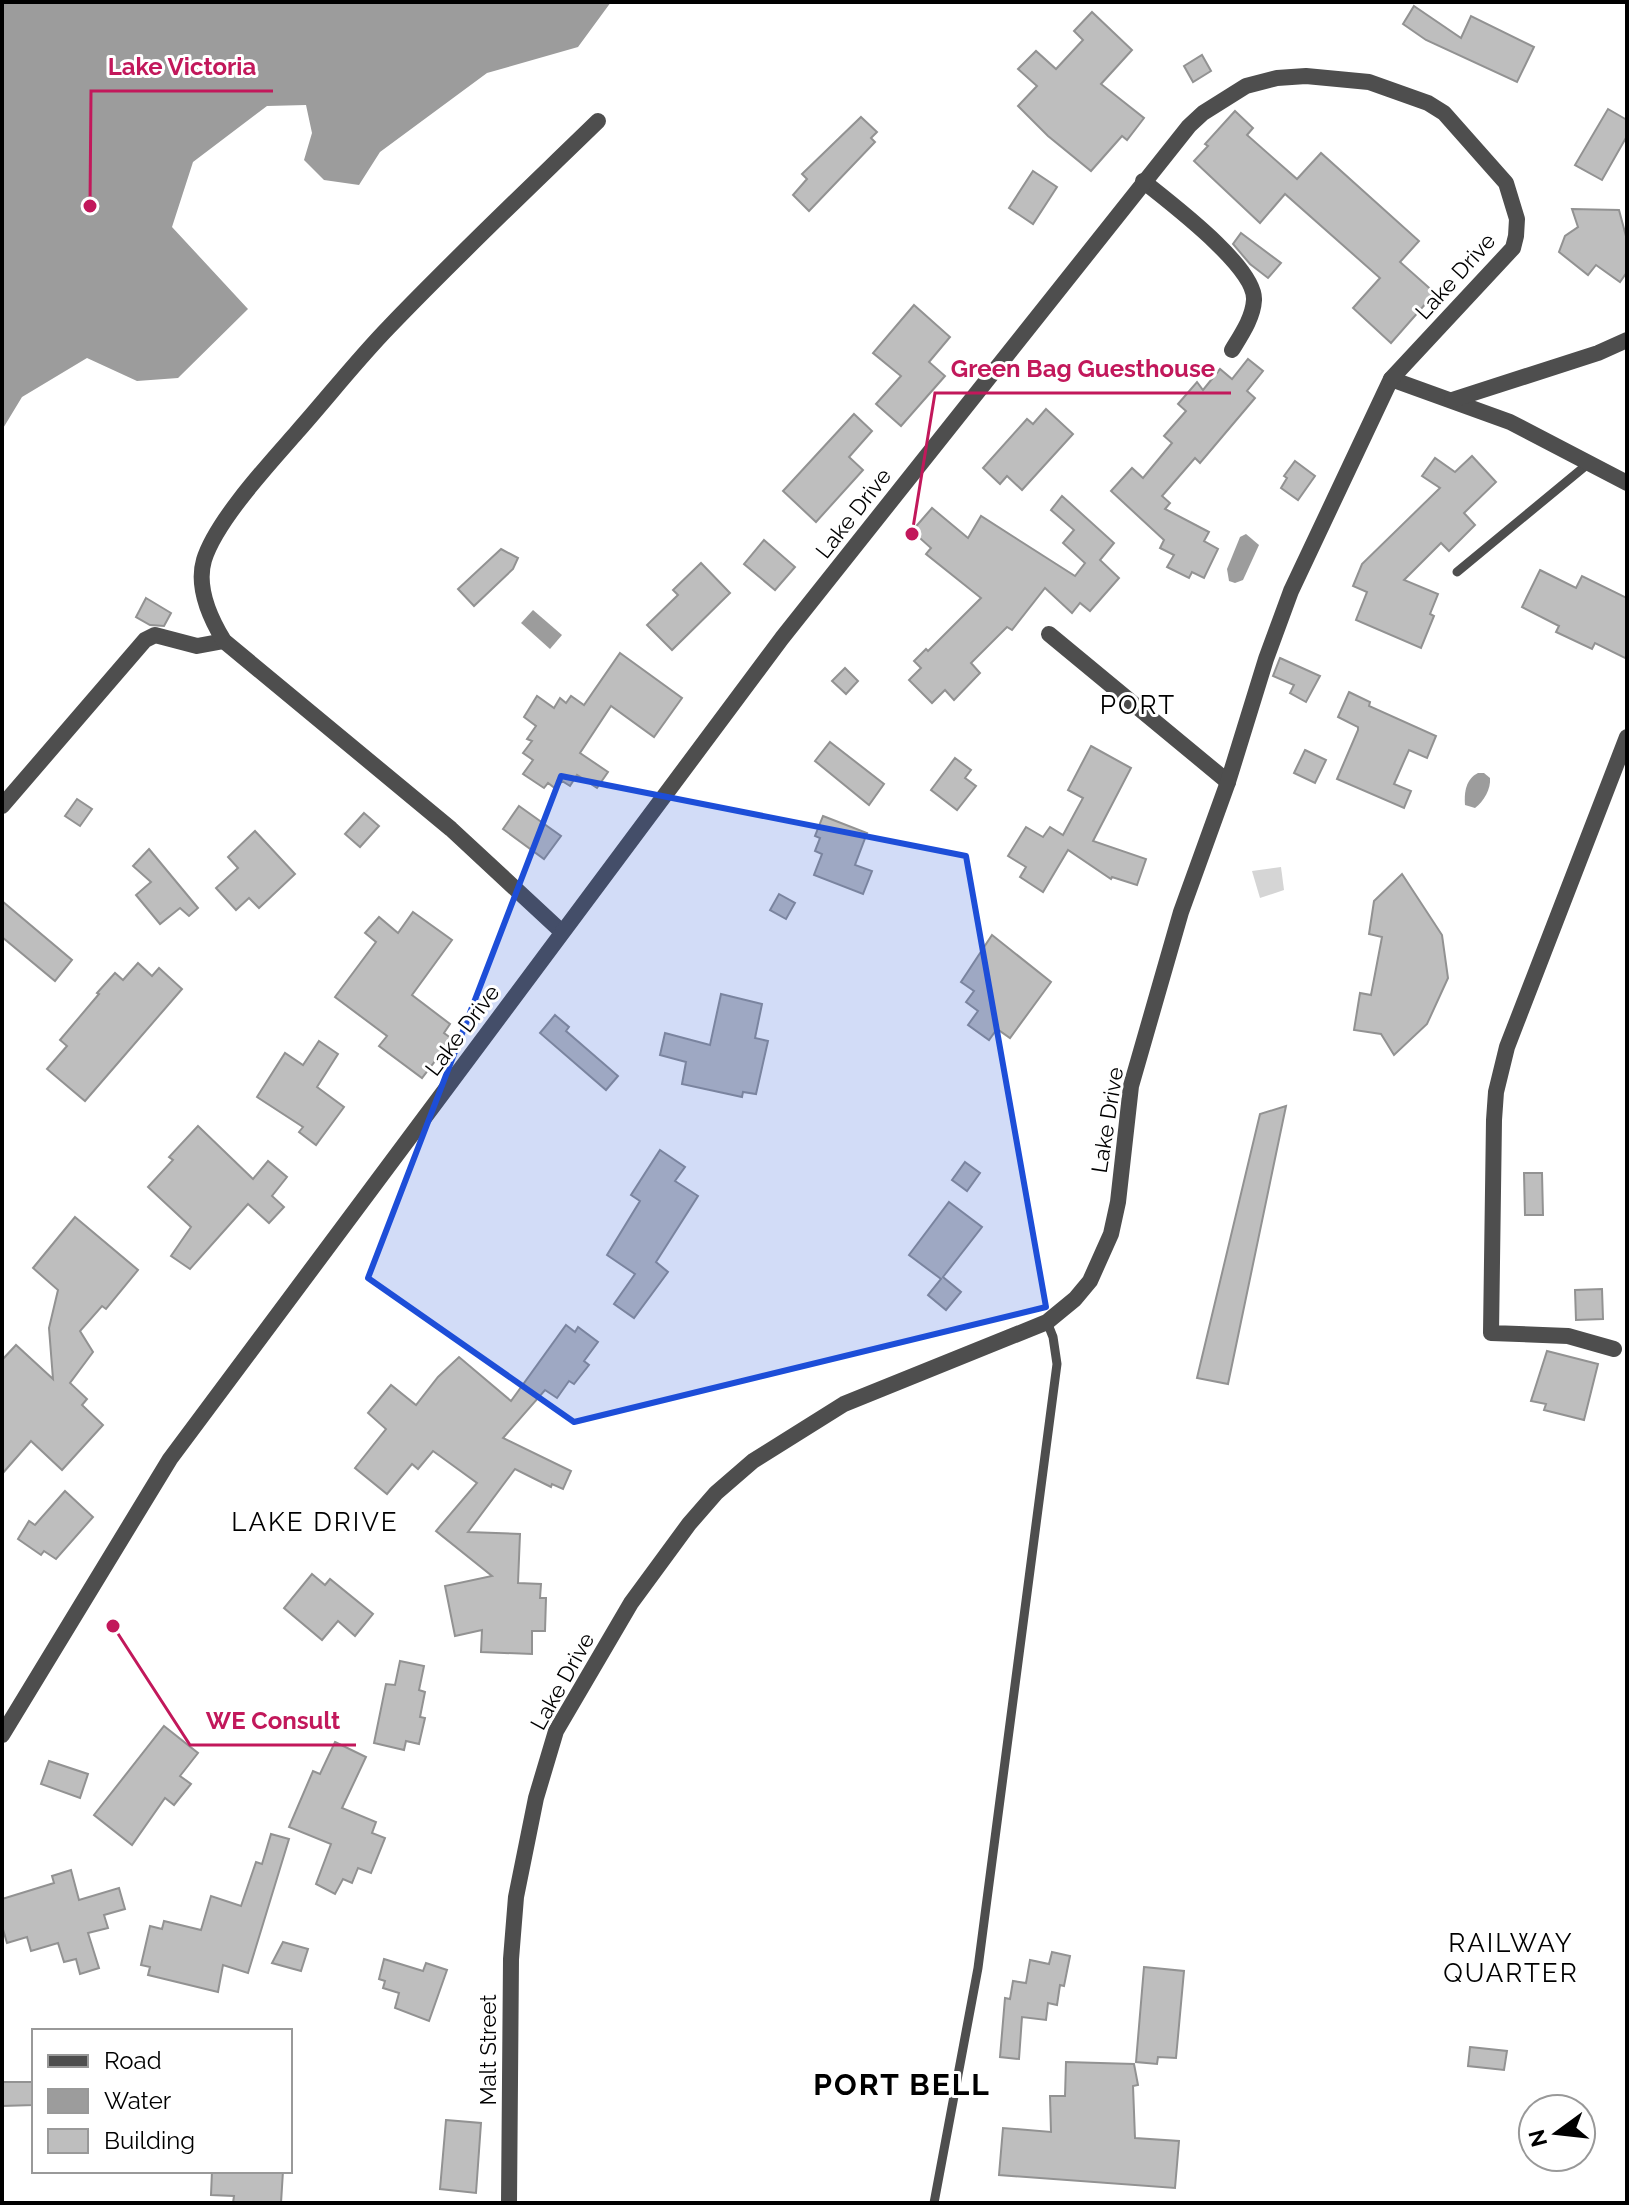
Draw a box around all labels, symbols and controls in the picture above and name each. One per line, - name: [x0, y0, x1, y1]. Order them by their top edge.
- callout: Lake Victoria: [91, 43, 273, 91]
- text: Lake Victoria: [108, 52, 256, 81]
- street label: Lake Drive: [1410, 228, 1500, 324]
- callout: Green Bag Guesthouse: [935, 345, 1231, 393]
- text: Green Bag Guesthouse: [951, 354, 1215, 383]
- street label: Lake Drive: [810, 463, 896, 563]
- district label: PORT: [1100, 690, 1176, 720]
- street label: Lake Drive: [419, 979, 505, 1081]
- street label: Lake Drive: [1086, 1065, 1128, 1175]
- district label: LAKE DRIVE: [231, 1507, 399, 1537]
- street label: Lake Drive: [525, 1628, 599, 1734]
- callout: WE Consult: [190, 1697, 356, 1745]
- text: WE Consult: [206, 1706, 340, 1735]
- district label: RAILWAY QUARTER: [1443, 1928, 1579, 1988]
- street label: Malt Street: [475, 1994, 501, 2106]
- legend: [32, 2029, 292, 2173]
- text: Road: [104, 2046, 162, 2075]
- district label: PORT BELL: [813, 2067, 991, 2102]
- text: Water: [104, 2086, 172, 2115]
- north arrow: [1517, 2093, 1597, 2173]
- text: Building: [104, 2126, 195, 2155]
- text: N: [1523, 2127, 1552, 2150]

